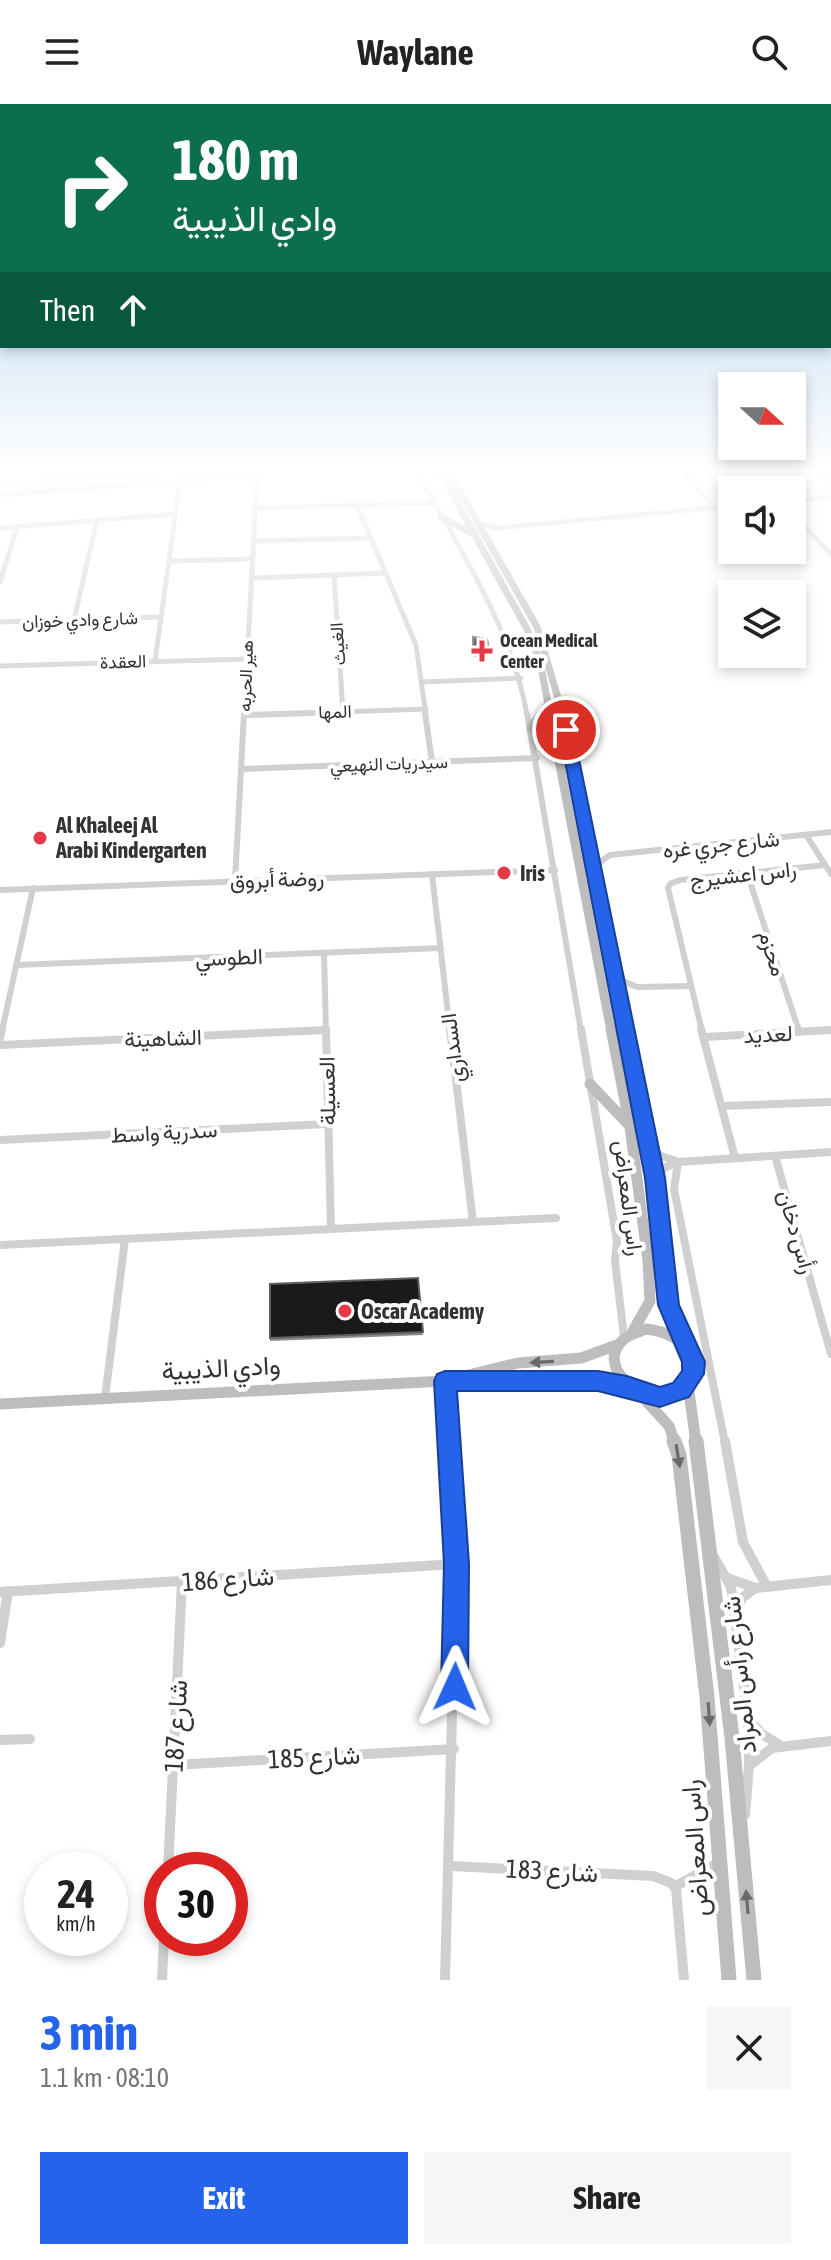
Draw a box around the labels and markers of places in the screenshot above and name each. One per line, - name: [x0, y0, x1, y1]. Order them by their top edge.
- place label: Ocean Medical Center: [500, 630, 598, 672]
- marker: Ocean Medical Center: [471, 640, 493, 662]
- pin: [532, 696, 600, 764]
- place label: Al Khaleej Al Arabi Kindergarten: [55, 812, 207, 863]
- marker: Al Khaleej Al Arabi Kindergarten: [31, 829, 49, 847]
- place label: Iris: [520, 860, 545, 886]
- marker: Iris: [495, 864, 513, 882]
- place label: Oscar Academy: [361, 1298, 484, 1324]
- marker: Oscar Academy: [336, 1302, 354, 1320]

